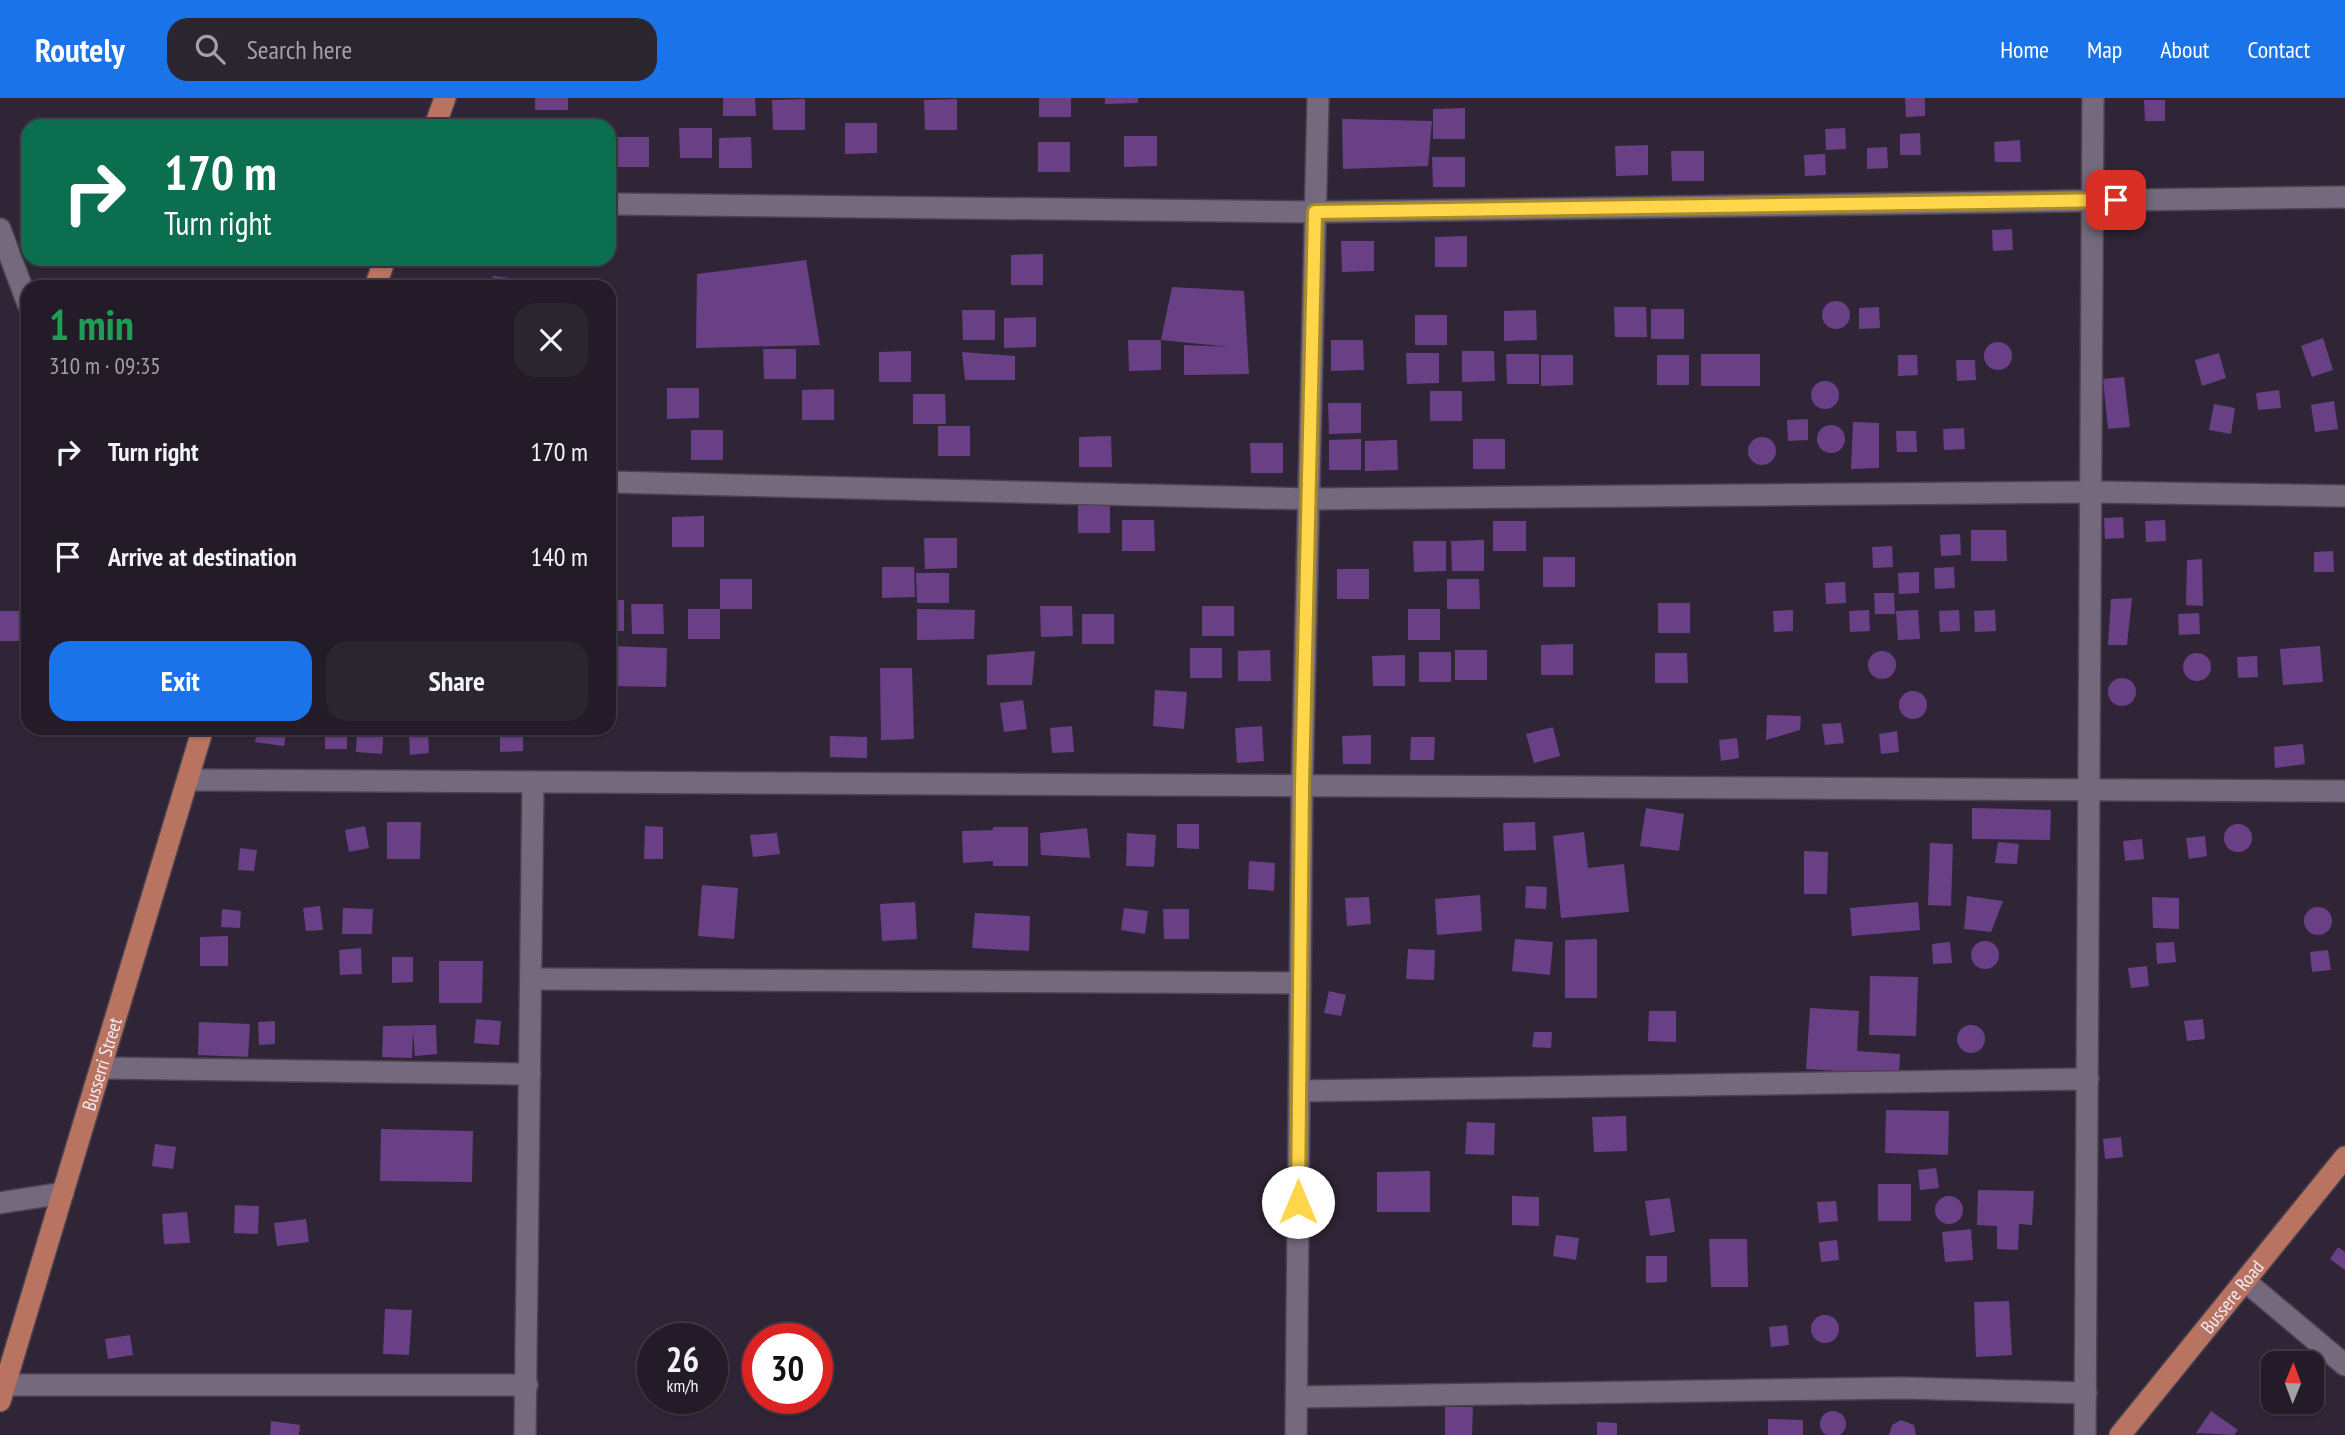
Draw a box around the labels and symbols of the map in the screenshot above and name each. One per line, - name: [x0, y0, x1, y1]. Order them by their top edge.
- pin: [2086, 170, 2146, 230]
- street label: Busserri Street: [76, 1014, 127, 1113]
- position arrow: [1261, 1165, 1335, 1239]
- street label: Bussere Road: [2195, 1255, 2269, 1338]
- speed limit sign: 30: [742, 1323, 833, 1414]
- north arrow: [2261, 1351, 2324, 1414]

